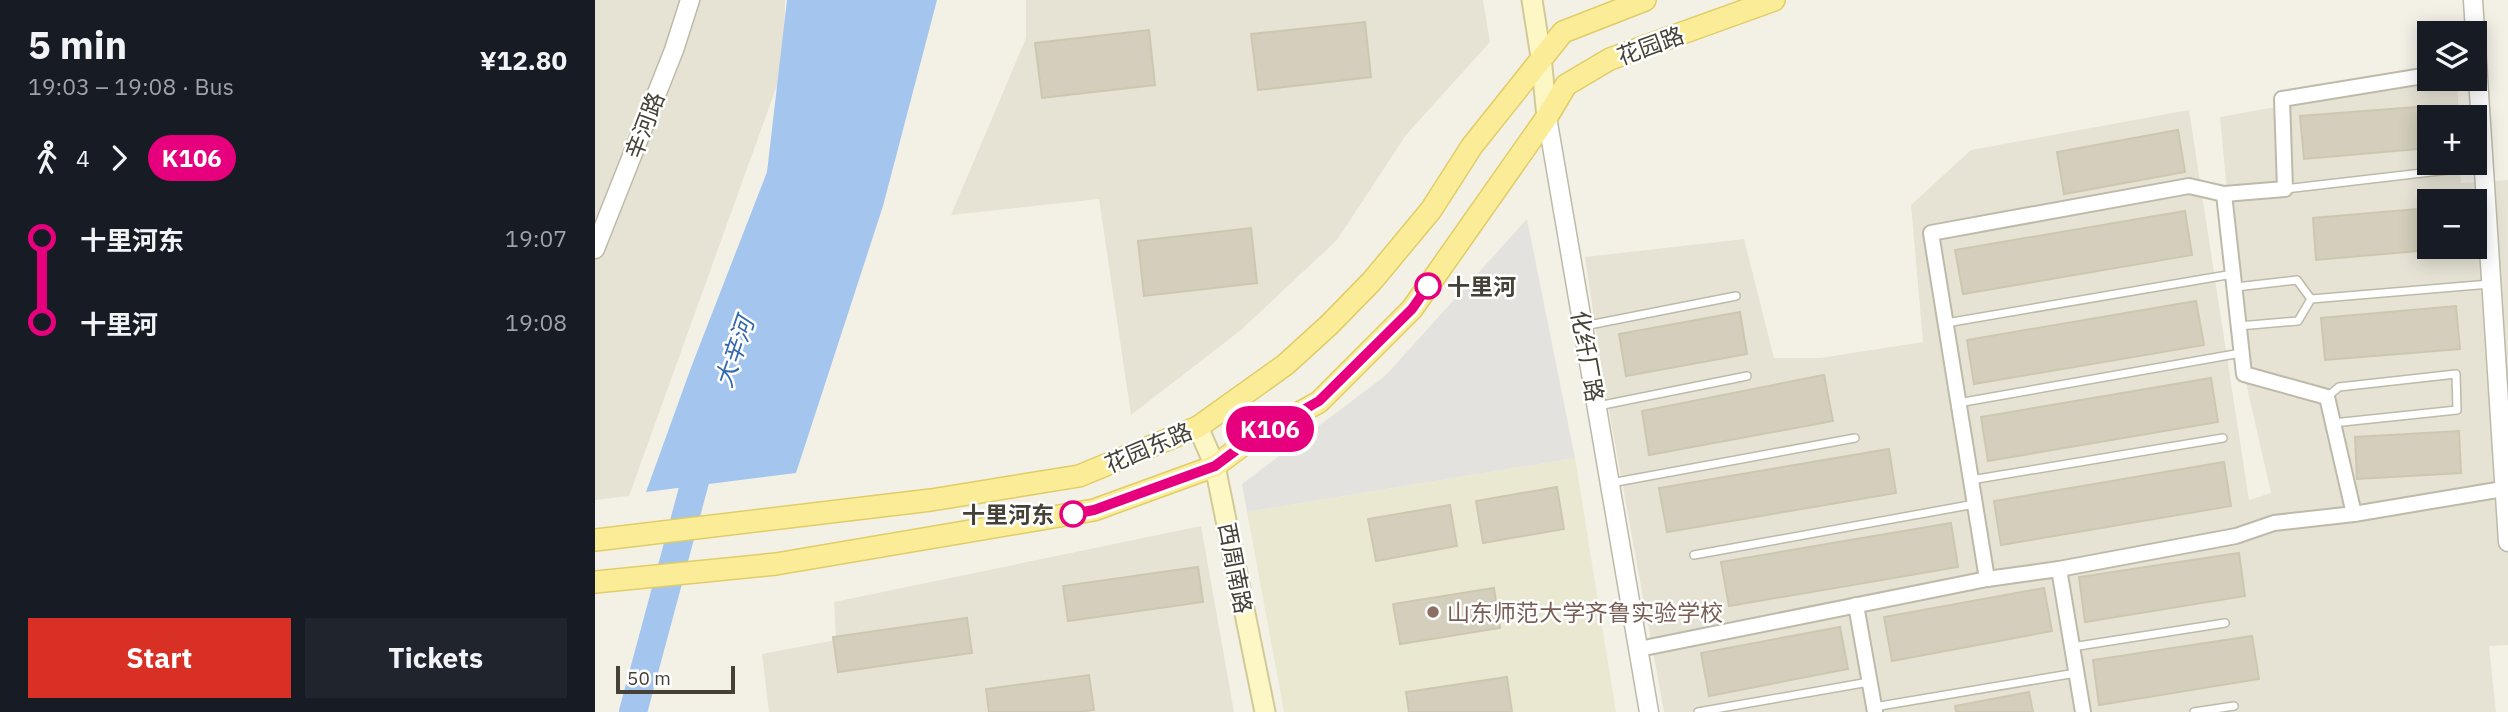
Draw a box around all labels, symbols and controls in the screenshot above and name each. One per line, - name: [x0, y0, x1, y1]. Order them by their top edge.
- street label: 花园路: [1612, 19, 1688, 71]
- text: 5 min: [28, 20, 127, 69]
- map controls: [2417, 21, 2487, 259]
- button: layers: [2417, 21, 2487, 91]
- text: ¥12.80: [480, 43, 567, 77]
- text: 19:03 – 19:08 · Bus: [28, 71, 234, 101]
- street label: 辛河路: [618, 87, 670, 163]
- button: +: [2417, 105, 2487, 175]
- icon: walk: [28, 139, 66, 177]
- icon: forward: [100, 139, 138, 177]
- text: K106: [162, 142, 222, 174]
- text: 4: [76, 143, 90, 173]
- button: −: [2417, 189, 2487, 259]
- text: 十里河东: [80, 223, 184, 257]
- text: 19:07: [505, 223, 567, 253]
- place label: 十里河: [1447, 271, 1516, 301]
- marker: 十里河: [1415, 273, 1441, 299]
- text: 十里河: [80, 307, 158, 341]
- text: 19:08: [505, 307, 567, 337]
- street label: 化纤厂路: [1565, 308, 1611, 404]
- water label: 大辛河: [707, 309, 762, 391]
- line badge: K106: [1221, 406, 1319, 452]
- text: K106: [1240, 413, 1300, 445]
- street label: 花园东路: [1100, 415, 1196, 479]
- place label: 十里河东: [962, 499, 1054, 529]
- marker: 十里河东: [1060, 501, 1086, 527]
- street label: 西周南路: [1212, 520, 1260, 616]
- place label: 山东师范大学齐鲁实验学校: [1447, 597, 1723, 627]
- marker: 山东师范大学齐鲁实验学校: [1425, 604, 1441, 620]
- button: Start: [28, 618, 291, 698]
- button: Tickets: [305, 618, 567, 698]
- scale bar: [616, 663, 735, 695]
- text: 50 m: [627, 666, 671, 690]

